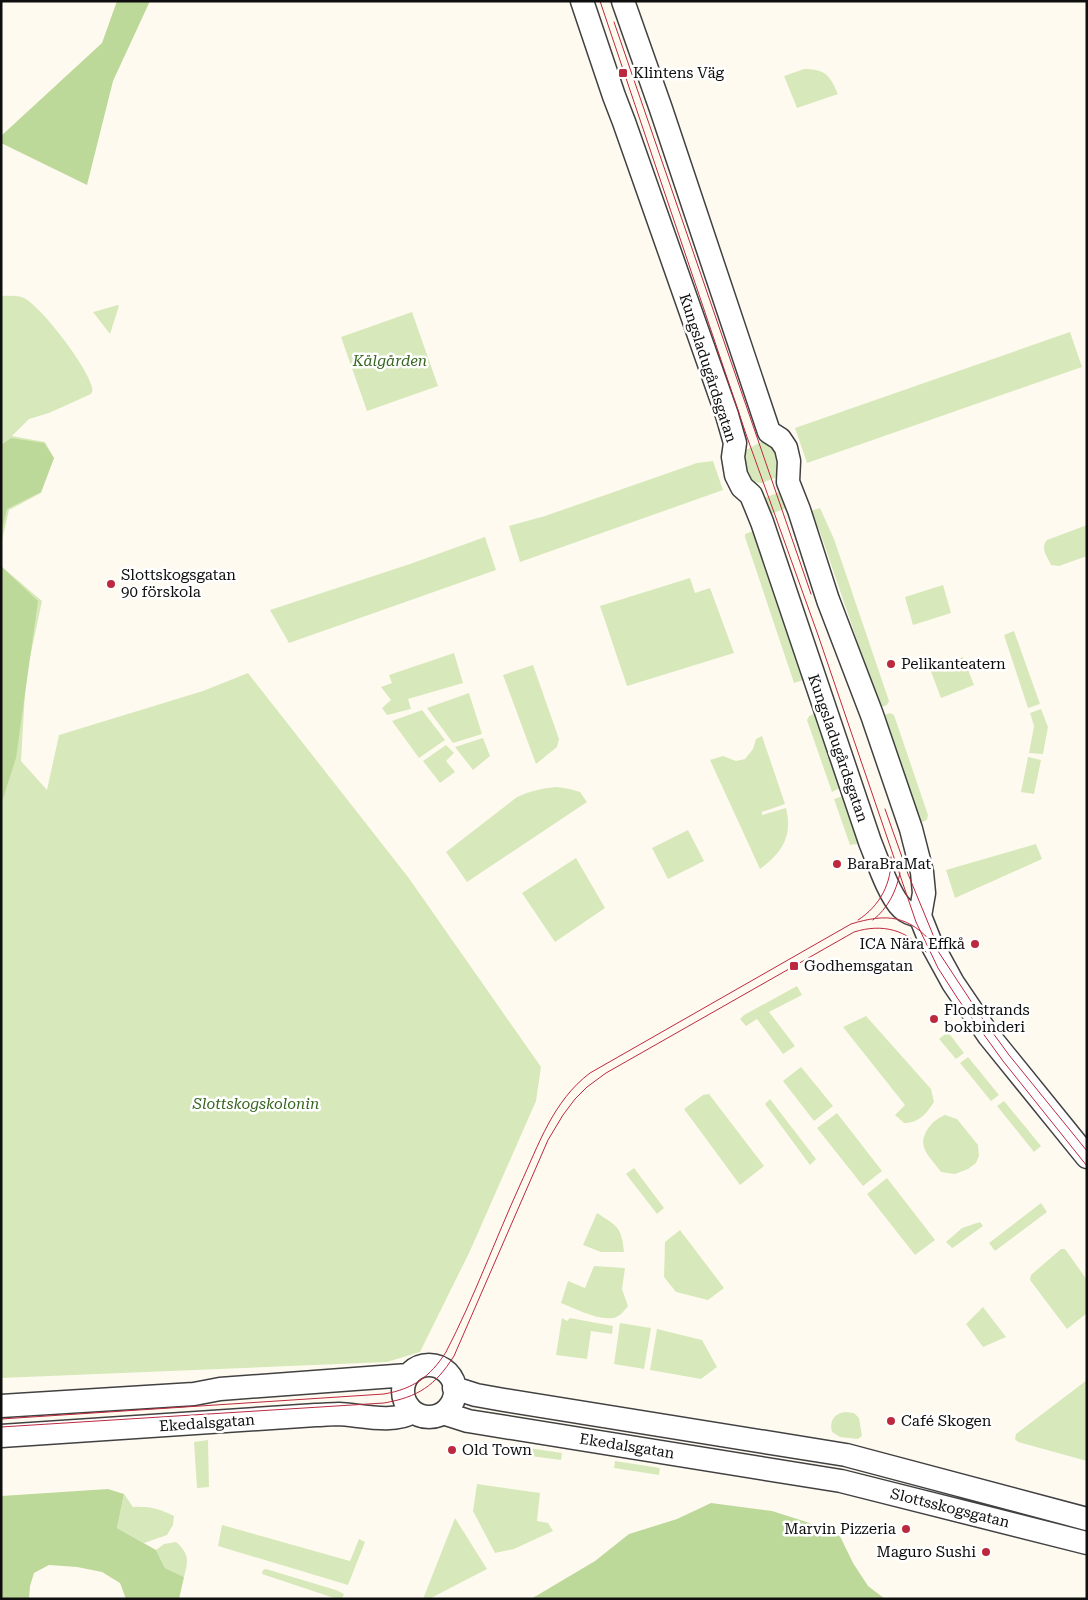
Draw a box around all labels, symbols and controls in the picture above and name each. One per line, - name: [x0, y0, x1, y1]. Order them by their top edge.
- place label: Klintens Väg: [633, 64, 725, 82]
- marker: Klintens Väg: [617, 67, 629, 79]
- street label: Kungsladugårdsgatan: [675, 291, 741, 445]
- park label: Kålgården: [352, 352, 427, 370]
- place label: Slottskogsgatan 90 förskola: [121, 566, 236, 601]
- marker: Slottskogsgatan 90 förskola: [105, 578, 117, 590]
- place label: Pelikanteatern: [901, 655, 1006, 673]
- marker: Pelikanteatern: [885, 658, 897, 670]
- street label: Kungsladugårdsgatan: [804, 672, 872, 825]
- place label: BaraBraMat: [847, 855, 932, 873]
- marker: BaraBraMat: [831, 858, 843, 870]
- place label: ICA Nära Effkå: [859, 935, 965, 953]
- marker: ICA Nära Effkå: [969, 938, 981, 950]
- place label: Godhemsgatan: [804, 957, 913, 975]
- marker: Godhemsgatan: [788, 960, 800, 972]
- place label: Flodstrands bokbinderi: [944, 1001, 1030, 1036]
- marker: Flodstrands bokbinderi: [928, 1013, 940, 1025]
- park label: Slottskogskolonin: [192, 1095, 319, 1113]
- street label: Ekedalsgatan: [158, 1411, 256, 1435]
- place label: Café Skogen: [901, 1412, 992, 1430]
- marker: Café Skogen: [885, 1415, 897, 1427]
- street label: Ekedalsgatan: [578, 1430, 676, 1462]
- place label: Old Town: [462, 1441, 532, 1459]
- marker: Old Town: [446, 1444, 458, 1456]
- street label: Slottsskogsgatan: [889, 1485, 1012, 1532]
- place label: Marvin Pizzeria: [784, 1520, 896, 1538]
- marker: Marvin Pizzeria: [900, 1523, 912, 1535]
- place label: Maguro Sushi: [877, 1543, 976, 1561]
- marker: Maguro Sushi: [980, 1546, 992, 1558]

